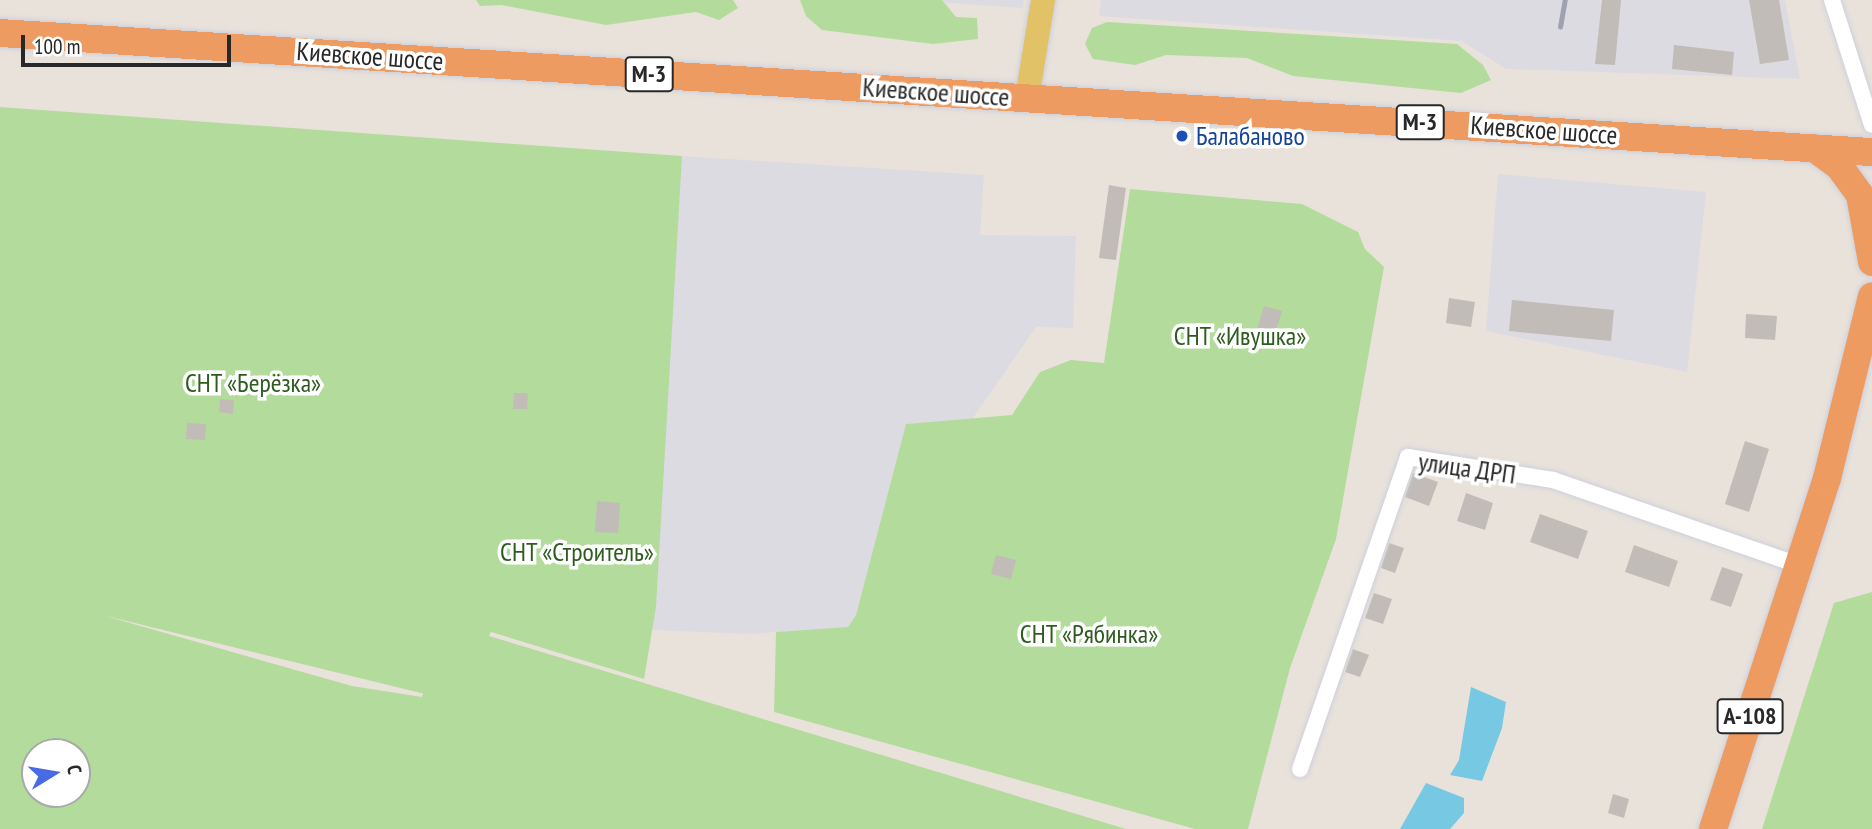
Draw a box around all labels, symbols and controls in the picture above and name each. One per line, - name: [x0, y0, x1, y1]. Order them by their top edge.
- scale bar: [24, 21, 234, 65]
- text: 100 m: [34, 33, 80, 60]
- street label: Киевское шоссе: [296, 35, 444, 77]
- road number: М-3: [624, 54, 674, 94]
- street label: Киевское шоссе: [862, 71, 1010, 113]
- road number: М-3: [1396, 101, 1444, 142]
- street label: Киевское шоссе: [1470, 109, 1618, 151]
- place label: Балабаново: [1196, 120, 1305, 152]
- marker: Балабаново: [1174, 128, 1190, 144]
- park label: СНТ «Ивушка»: [1173, 320, 1307, 352]
- park label: СНТ «Берёзка»: [185, 367, 321, 399]
- street label: улица ДРП: [1416, 446, 1518, 490]
- park label: СНТ «Строитель»: [500, 536, 654, 568]
- park label: СНТ «Рябинка»: [1019, 618, 1159, 650]
- road number: А-108: [1715, 696, 1785, 736]
- north arrow: [21, 738, 91, 808]
- text: С: [62, 763, 87, 776]

